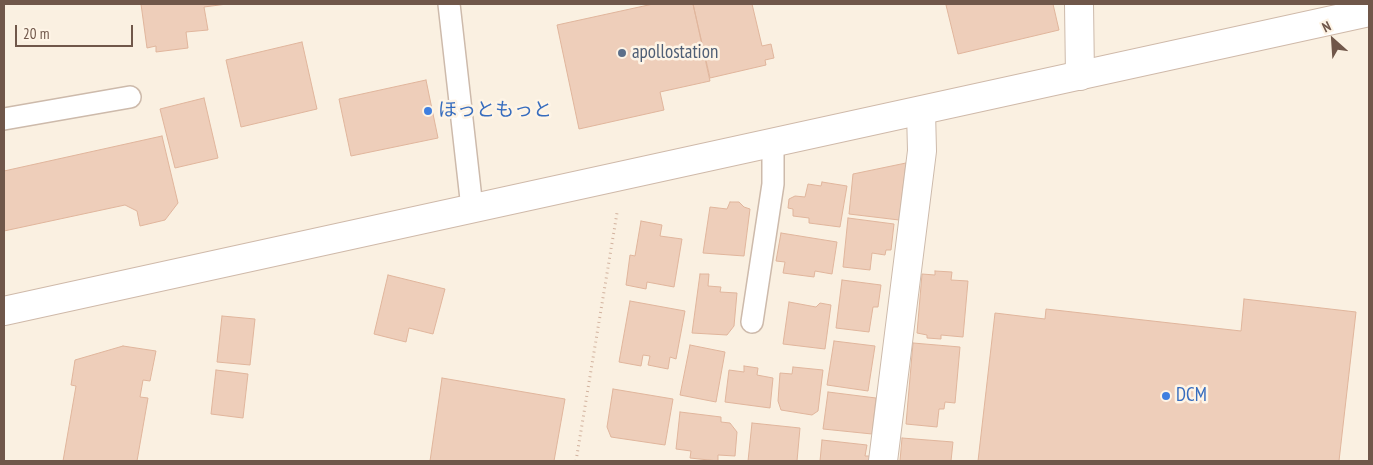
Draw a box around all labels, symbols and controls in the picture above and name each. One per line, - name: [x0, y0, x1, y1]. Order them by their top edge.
- scale bar: [18, 15, 135, 47]
- north arrow: [1308, 15, 1358, 65]
- text: N: [1319, 17, 1334, 36]
- text: 20 m: [23, 24, 49, 43]
- place label: apollostation: [632, 42, 718, 64]
- marker: apollostation: [616, 47, 628, 59]
- place label: ほっともっと: [438, 100, 552, 122]
- marker: ほっともっと: [422, 105, 434, 117]
- place label: DCM: [1176, 385, 1207, 407]
- marker: DCM: [1160, 390, 1172, 402]

